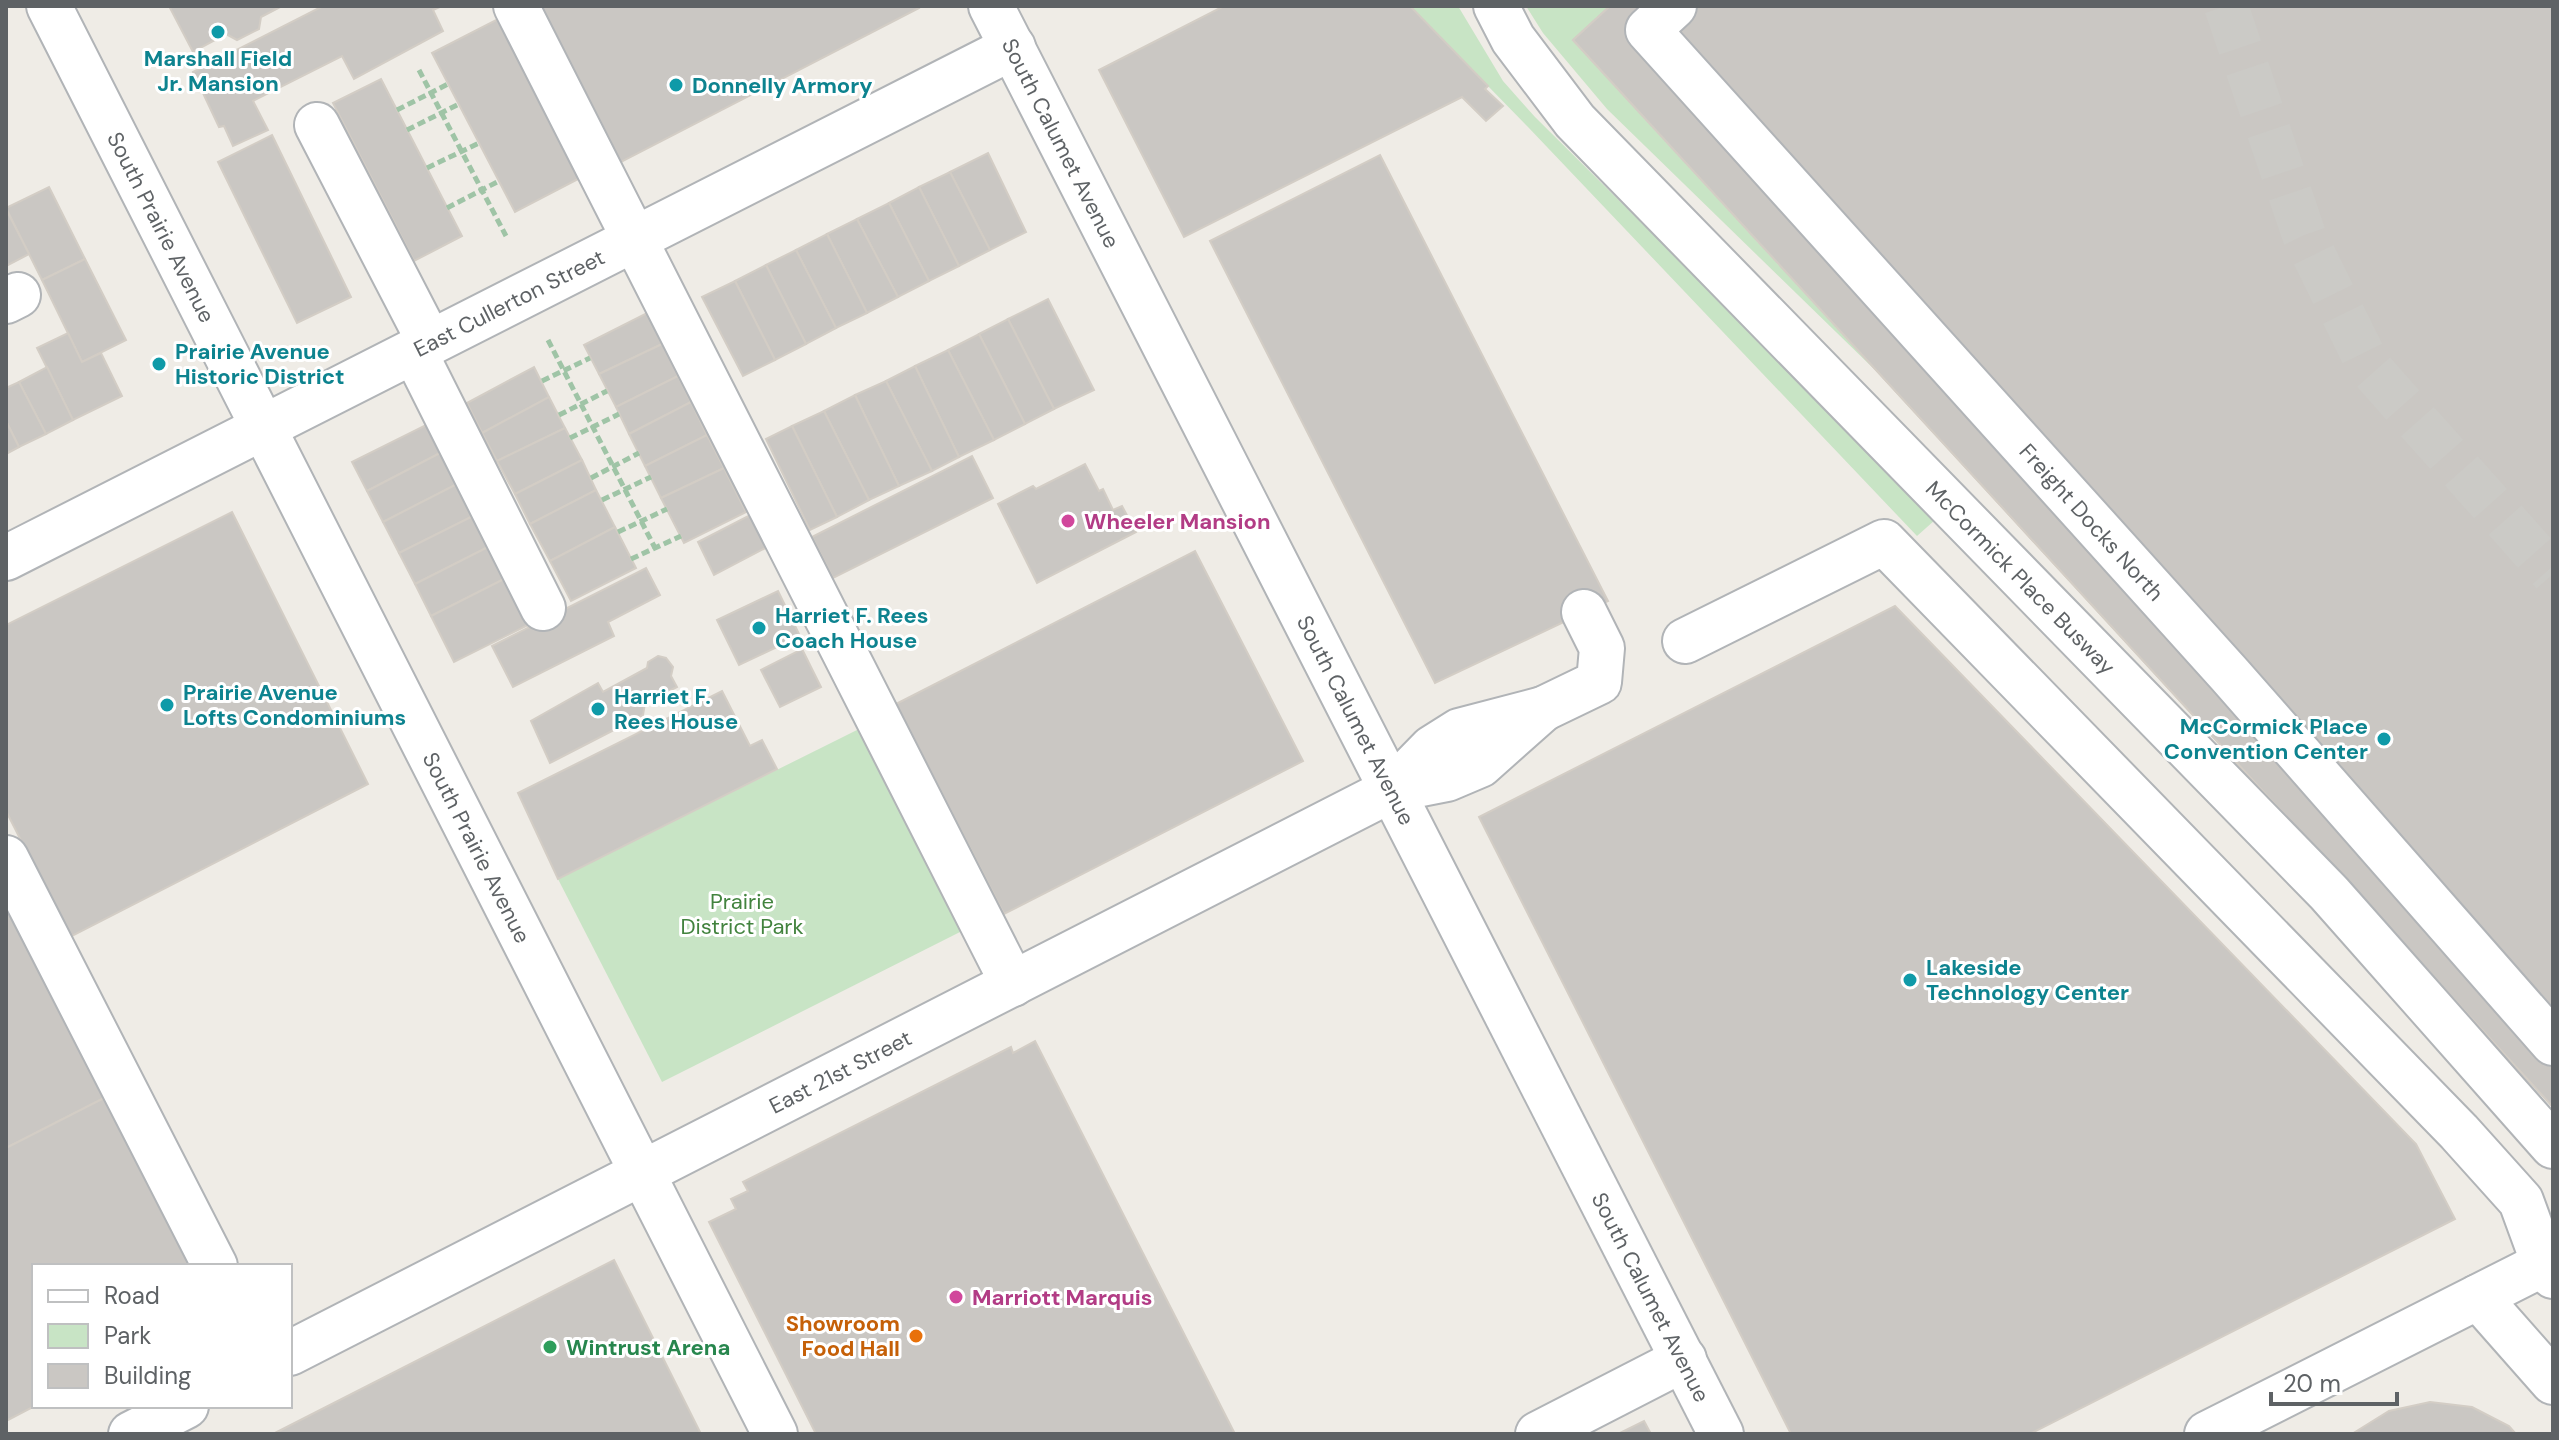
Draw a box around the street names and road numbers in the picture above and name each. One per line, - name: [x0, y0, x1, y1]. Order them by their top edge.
- street label: South Calumet Avenue: [995, 33, 1127, 253]
- street label: South Prairie Avenue: [101, 127, 222, 327]
- street label: East Cullerton Street: [409, 242, 609, 363]
- street label: Freight Docks North: [2013, 437, 2170, 607]
- street label: McCormick Place Busway: [1920, 474, 2122, 681]
- street label: South Calumet Avenue: [1290, 610, 1422, 830]
- street label: South Prairie Avenue: [416, 747, 537, 948]
- street label: East 21st Street: [764, 1023, 916, 1120]
- street label: South Calumet Avenue: [1585, 1187, 1717, 1407]

